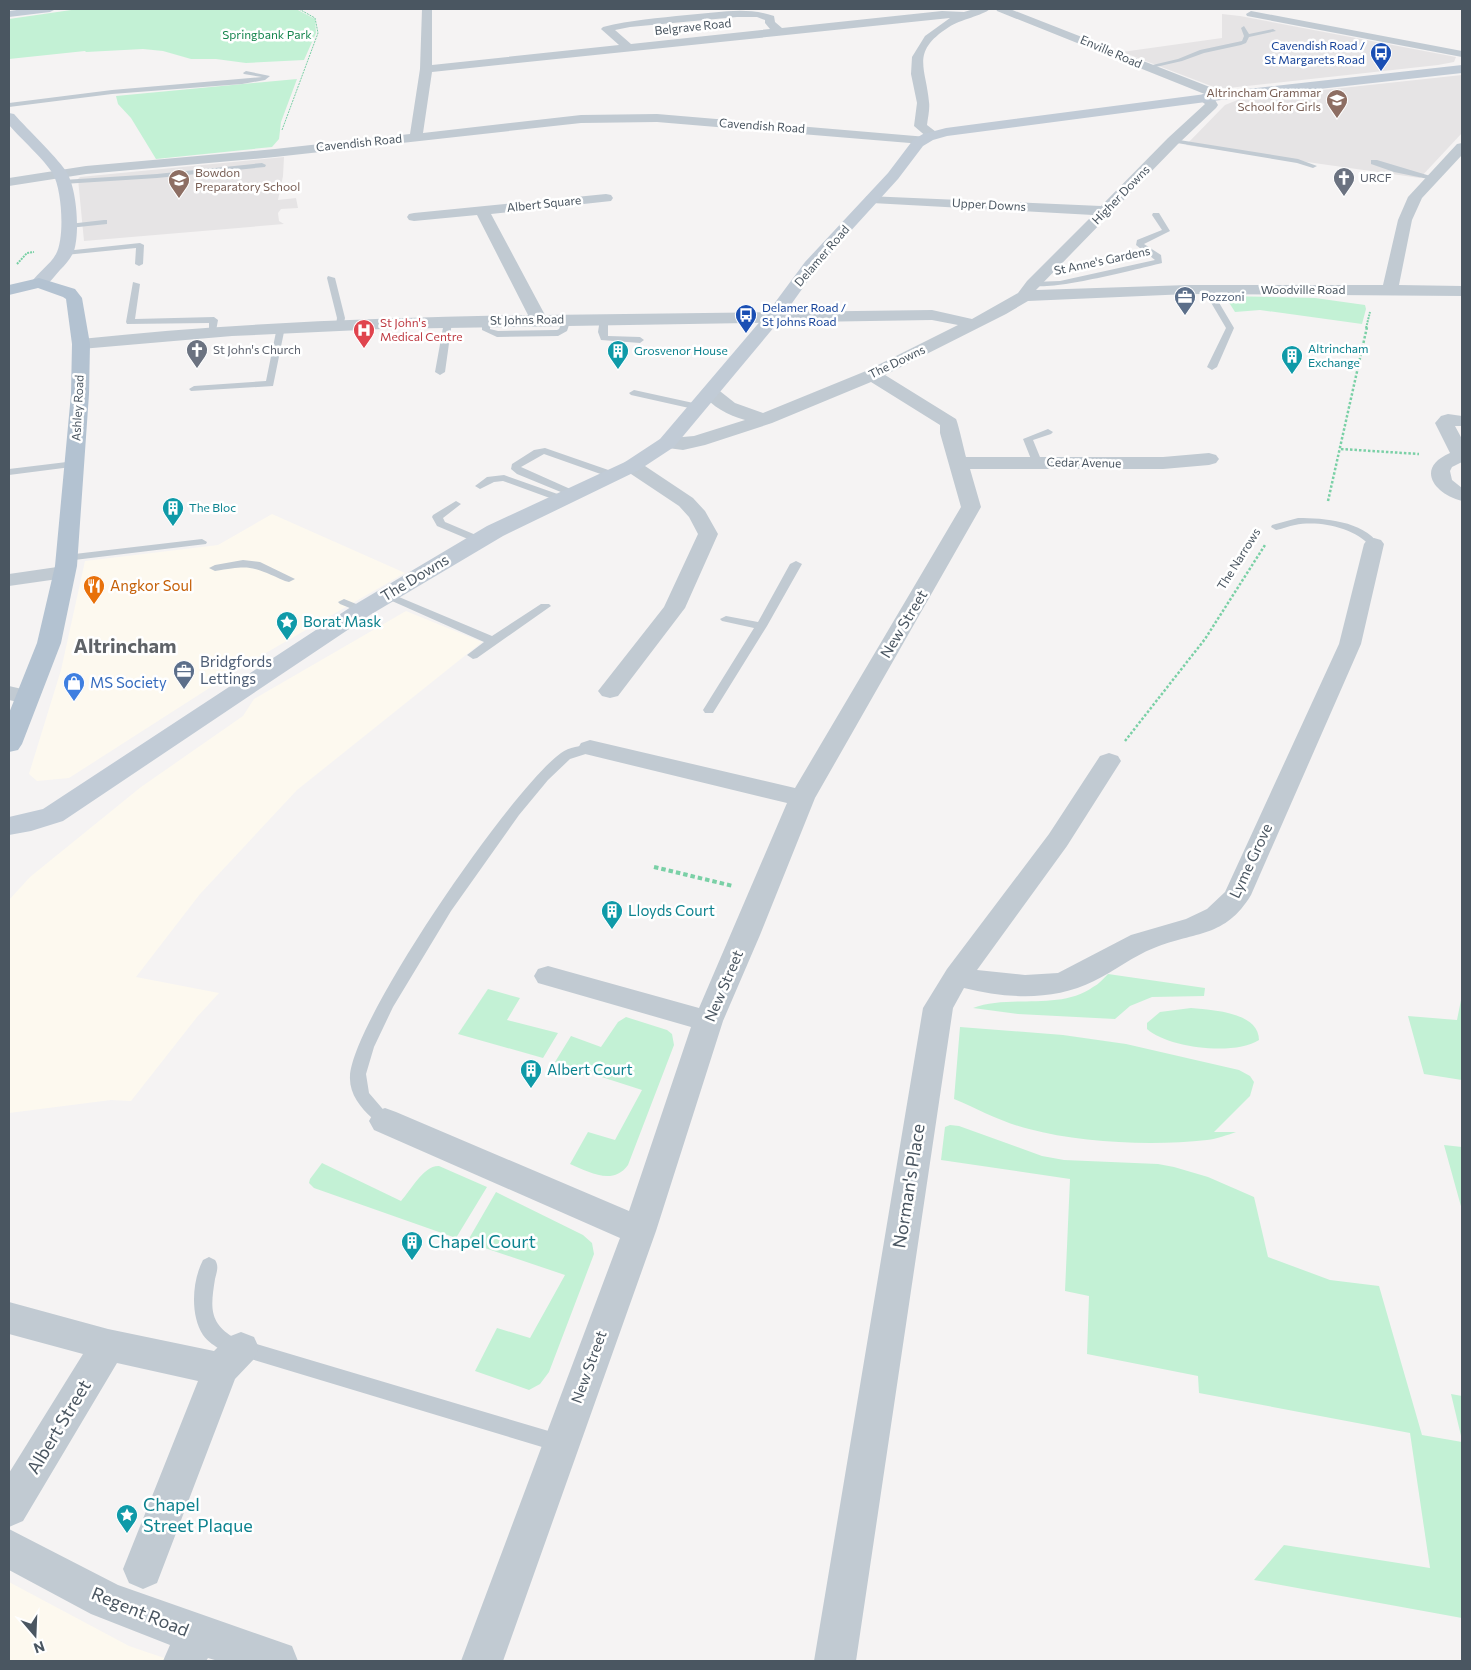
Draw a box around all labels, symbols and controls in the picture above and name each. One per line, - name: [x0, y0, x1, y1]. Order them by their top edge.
- street label: Belgrave Road: [654, 15, 732, 37]
- park label: Springbank Park: [222, 27, 312, 41]
- street label: Enville Road: [1078, 32, 1144, 70]
- place label: Cavendish Road / St Margarets Road: [1264, 38, 1365, 66]
- bus stop icon: Cavendish Road / St Margarets Road: [1369, 41, 1393, 72]
- place label: Altrincham Grammar School for Girls: [1206, 85, 1321, 113]
- school or university icon: Altrincham Grammar School for Girls: [1325, 88, 1349, 119]
- street label: Cavendish Road: [719, 115, 806, 135]
- street label: Cavendish Road: [315, 131, 403, 153]
- street label: Higher Downs: [1089, 162, 1152, 227]
- place label: Bowdon Preparatory School: [195, 165, 300, 193]
- church icon: URCF: [1332, 166, 1356, 197]
- school or university icon: Bowdon Preparatory School: [167, 168, 191, 199]
- place label: URCF: [1360, 170, 1392, 184]
- street label: Albert Square: [506, 192, 582, 214]
- street label: Upper Downs: [952, 195, 1026, 213]
- street label: Delamer Road: [791, 222, 852, 289]
- street label: St Anne's Gardens: [1052, 243, 1151, 277]
- street label: Woodville Road: [1261, 282, 1345, 296]
- office icon: Pozzoni: [1173, 285, 1197, 316]
- place label: Pozzoni: [1201, 289, 1245, 303]
- place label: Delamer Road / St Johns Road: [762, 300, 846, 329]
- bus stop icon: Delamer Road / St Johns Road: [734, 303, 758, 334]
- street label: St Johns Road: [490, 311, 564, 328]
- place label: St John's Medical Centre: [380, 315, 463, 343]
- hospital icon: St John's Medical Centre: [352, 318, 376, 349]
- church icon: St John's Church: [185, 338, 209, 369]
- building icon: Grosvenor House: [606, 339, 630, 370]
- street label: The Downs: [866, 341, 927, 381]
- place label: Altrincham Exchange: [1308, 341, 1369, 369]
- place label: St John's Church: [213, 342, 301, 357]
- place label: Grosvenor House: [634, 343, 728, 357]
- building icon: Altrincham Exchange: [1280, 344, 1304, 375]
- street label: Ashley Road: [68, 374, 86, 441]
- street label: Cedar Avenue: [1046, 454, 1122, 470]
- building icon: The Bloc: [161, 496, 185, 527]
- place label: The Bloc: [189, 500, 236, 514]
- street label: The Narrows: [1214, 525, 1263, 592]
- street label: The Downs: [377, 550, 452, 604]
- restaurant icon: Angkor Soul: [82, 574, 106, 605]
- place label: Angkor Soul: [110, 576, 193, 594]
- street label: New Street: [876, 586, 931, 661]
- place icon: Borat Mask: [275, 610, 299, 641]
- place label: Borat Mask: [303, 612, 381, 630]
- district label: Altrincham: [74, 633, 176, 657]
- place label: Bridgfords Lettings: [200, 652, 272, 687]
- office icon: Bridgfords Lettings: [172, 659, 196, 690]
- shop icon: MS Society: [62, 671, 86, 702]
- place label: MS Society: [90, 673, 167, 691]
- street label: Lyme Grove: [1225, 820, 1275, 901]
- building icon: Lloyds Court: [600, 899, 624, 930]
- place label: Lloyds Court: [628, 901, 715, 919]
- street label: New Street: [700, 947, 746, 1024]
- building icon: Albert Court: [519, 1058, 543, 1089]
- place label: Albert Court: [547, 1060, 633, 1078]
- street label: Norman's Place: [887, 1122, 929, 1250]
- building icon: Chapel Court: [400, 1230, 424, 1261]
- place label: Chapel Court: [428, 1230, 536, 1252]
- street label: New Street: [567, 1328, 610, 1406]
- street label: Albert Street: [21, 1375, 95, 1478]
- place label: Chapel Street Plaque: [143, 1493, 253, 1536]
- place icon: Chapel Street Plaque: [115, 1503, 139, 1534]
- street label: Regent Road: [88, 1582, 192, 1641]
- north arrow: [10, 1610, 60, 1660]
- text: N: [32, 1638, 47, 1658]

